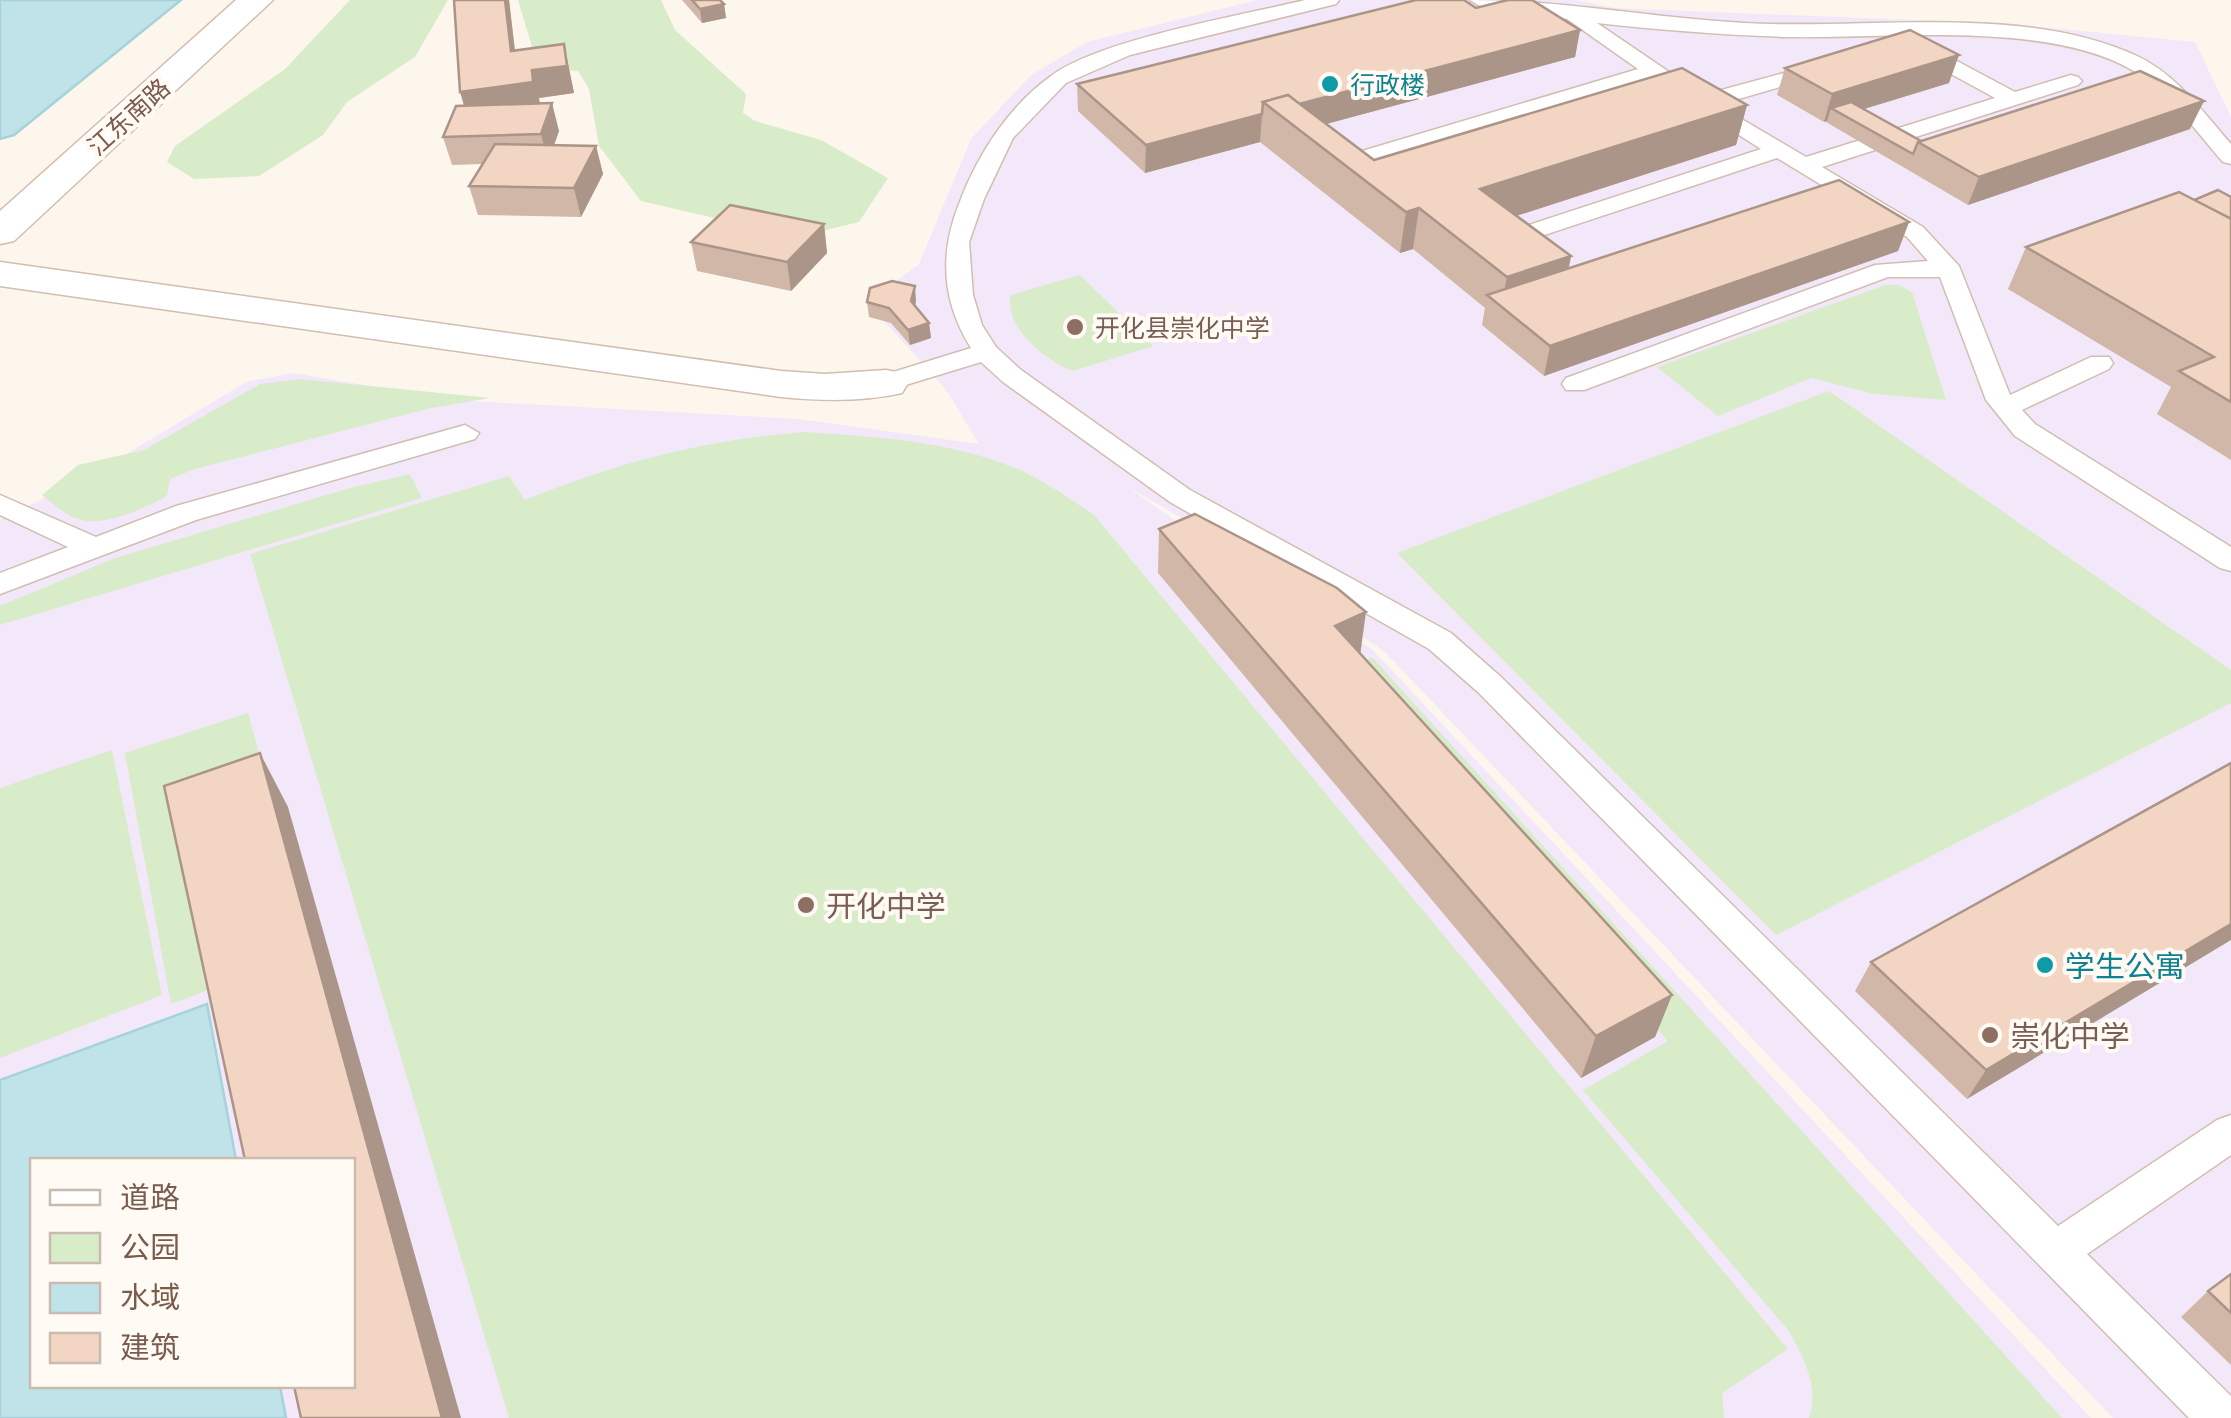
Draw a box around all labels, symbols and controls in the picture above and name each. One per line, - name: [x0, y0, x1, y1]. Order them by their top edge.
- place label: 行政楼: [1350, 69, 1425, 99]
- street label: 江东南路: [81, 71, 175, 161]
- marker: 行政楼: [1319, 73, 1341, 95]
- place label: 开化县崇化中学: [1095, 312, 1270, 342]
- marker: 开化县崇化中学: [1064, 316, 1086, 338]
- place label: 开化中学: [826, 887, 946, 923]
- marker: 开化中学: [795, 894, 817, 916]
- place label: 学生公寓: [2065, 947, 2185, 983]
- marker: 学生公寓: [2034, 954, 2056, 976]
- place label: 崇化中学: [2010, 1017, 2130, 1053]
- marker: 崇化中学: [1979, 1024, 2001, 1046]
- legend: [30, 1158, 355, 1388]
- text: 道路: [120, 1178, 180, 1214]
- text: 公园: [120, 1228, 180, 1264]
- text: 水域: [120, 1278, 180, 1314]
- text: 建筑: [120, 1328, 180, 1364]

